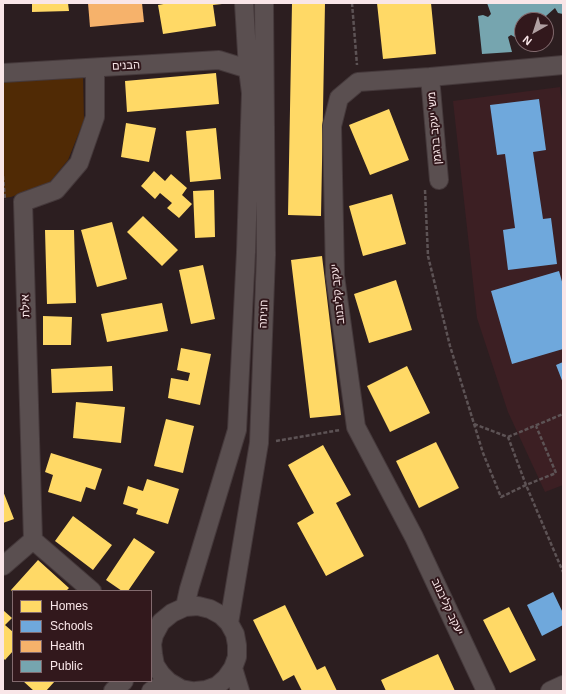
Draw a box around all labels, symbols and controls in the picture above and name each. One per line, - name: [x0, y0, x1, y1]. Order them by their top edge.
- north arrow: [514, 12, 554, 52]
- text: N: [520, 33, 534, 48]
- street label: הבנים: [112, 59, 140, 73]
- street label: מש' יעקב ברגמן: [425, 91, 445, 165]
- street label: יעקב קליבנוב: [328, 263, 348, 325]
- street label: אילת: [19, 294, 33, 318]
- street label: חניתה: [257, 299, 271, 329]
- street label: יעקב קליבנוב: [428, 577, 466, 637]
- legend: [12, 590, 152, 682]
- text: Homes: [50, 599, 88, 613]
- text: Schools: [50, 619, 93, 633]
- text: Health: [50, 639, 85, 653]
- text: Public: [50, 659, 83, 673]

